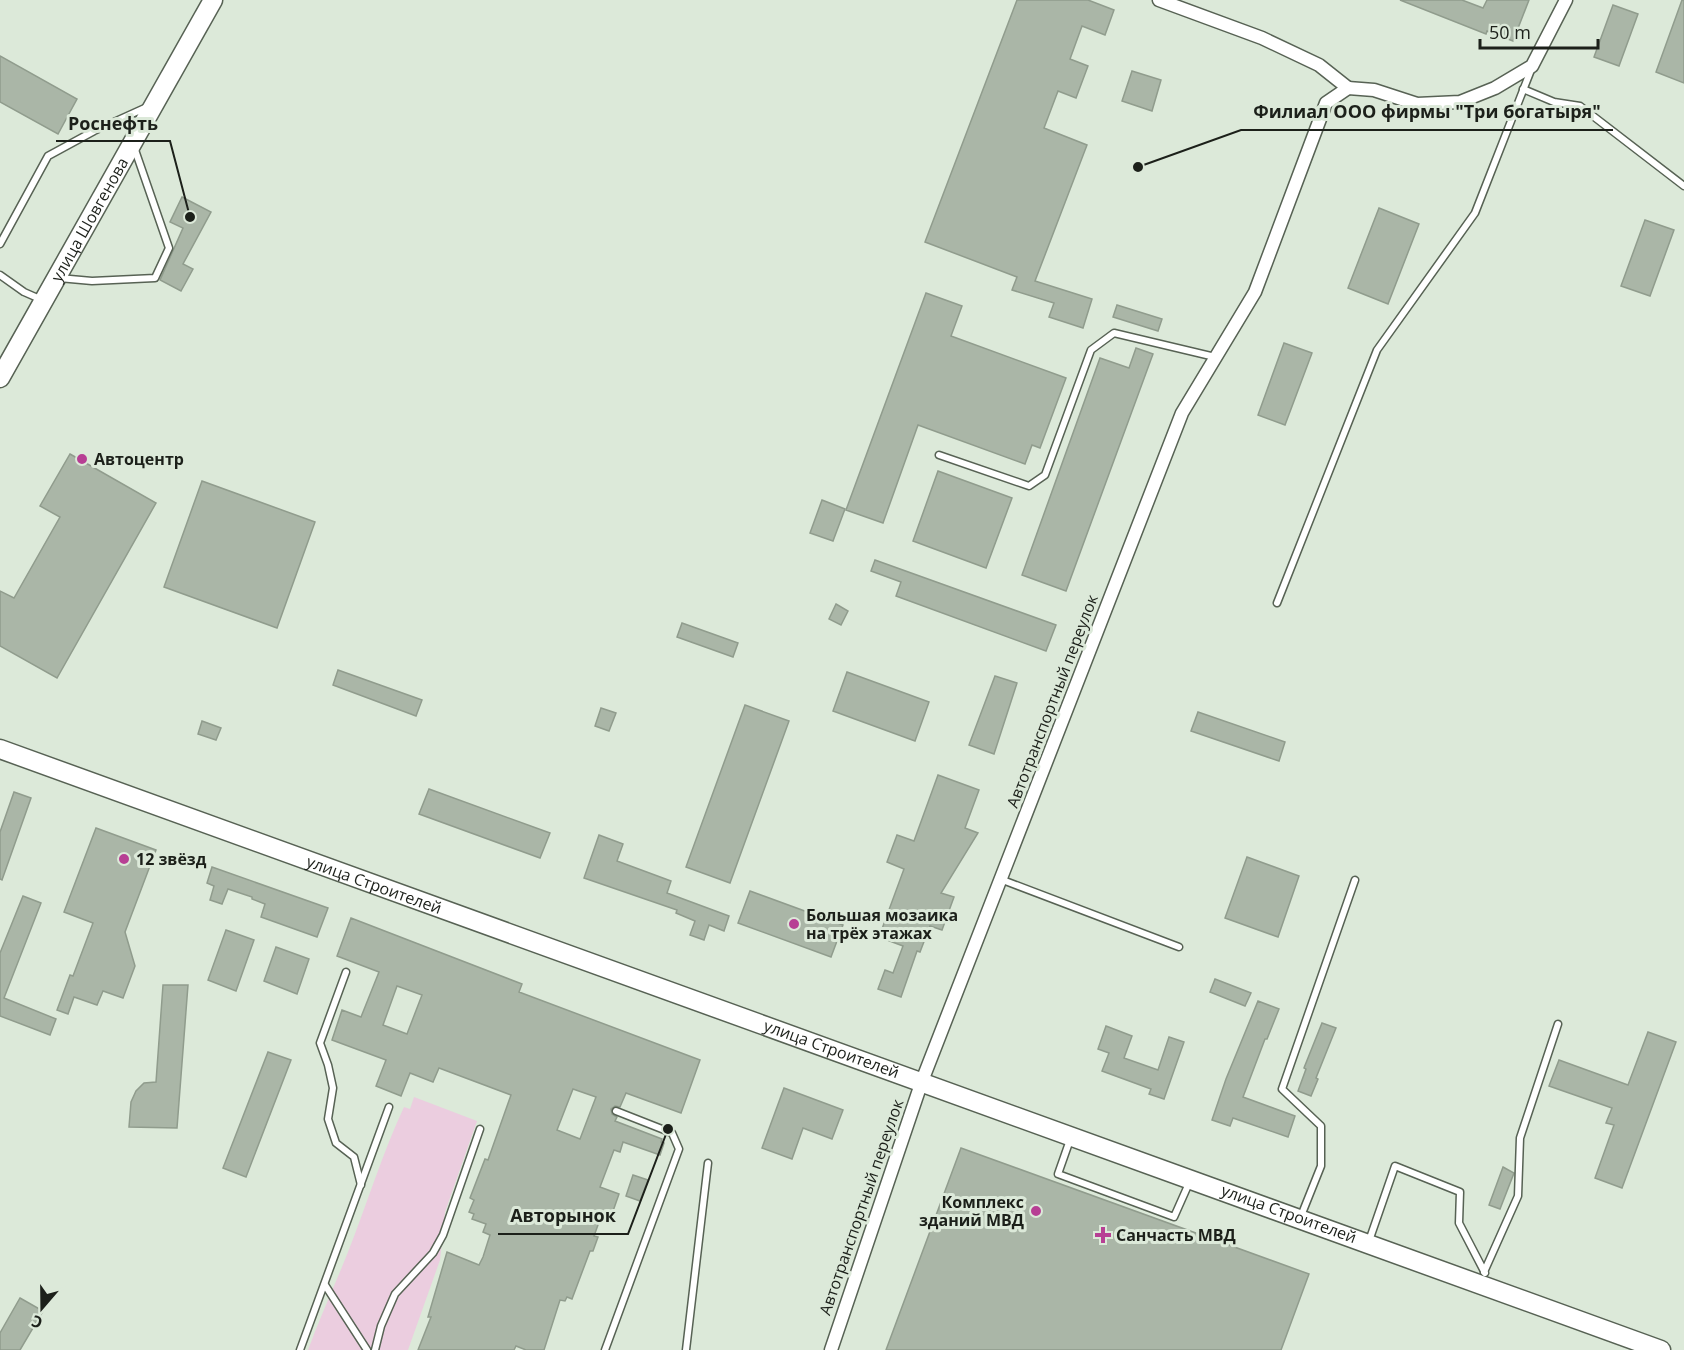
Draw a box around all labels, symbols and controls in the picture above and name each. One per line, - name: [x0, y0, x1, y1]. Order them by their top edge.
- scale bar: [1480, 12, 1598, 50]
- text: 50 m: [1489, 20, 1531, 44]
- callout: Филиал ООО фирмы "Три богатыря": [1241, 94, 1613, 130]
- text: Филиал ООО фирмы "Три богатыря": [1253, 99, 1601, 123]
- callout: Роснефть: [56, 105, 170, 141]
- text: Роснефть: [68, 111, 158, 135]
- street label: улица Шовгенова: [46, 153, 133, 286]
- place label: Автоцентр: [94, 448, 184, 470]
- marker: Автоцентр: [75, 452, 89, 466]
- street label: Автотранспортный переулок: [1001, 590, 1103, 811]
- place label: 12 звёзд: [136, 848, 207, 870]
- street label: улица Строителей: [303, 850, 445, 919]
- marker: 12 звёзд: [117, 852, 131, 866]
- place label: Большая мозаика на трёх этажах: [806, 904, 958, 944]
- marker: Большая мозаика на трёх этажах: [787, 917, 801, 931]
- street label: улица Строителей: [761, 1014, 902, 1083]
- street label: Автотранспортный переулок: [814, 1095, 909, 1318]
- street label: улица Строителей: [1218, 1179, 1360, 1248]
- place label: Комплекс зданий МВД: [919, 1191, 1024, 1231]
- callout: Авторынок: [498, 1198, 628, 1234]
- text: Авторынок: [510, 1203, 617, 1227]
- marker: Комплекс зданий МВД: [1029, 1204, 1043, 1218]
- place label: Санчасть МВД: [1116, 1224, 1236, 1246]
- marker: Санчасть МВД: [1094, 1226, 1112, 1244]
- north arrow: [12, 1278, 72, 1338]
- text: С: [28, 1310, 45, 1334]

